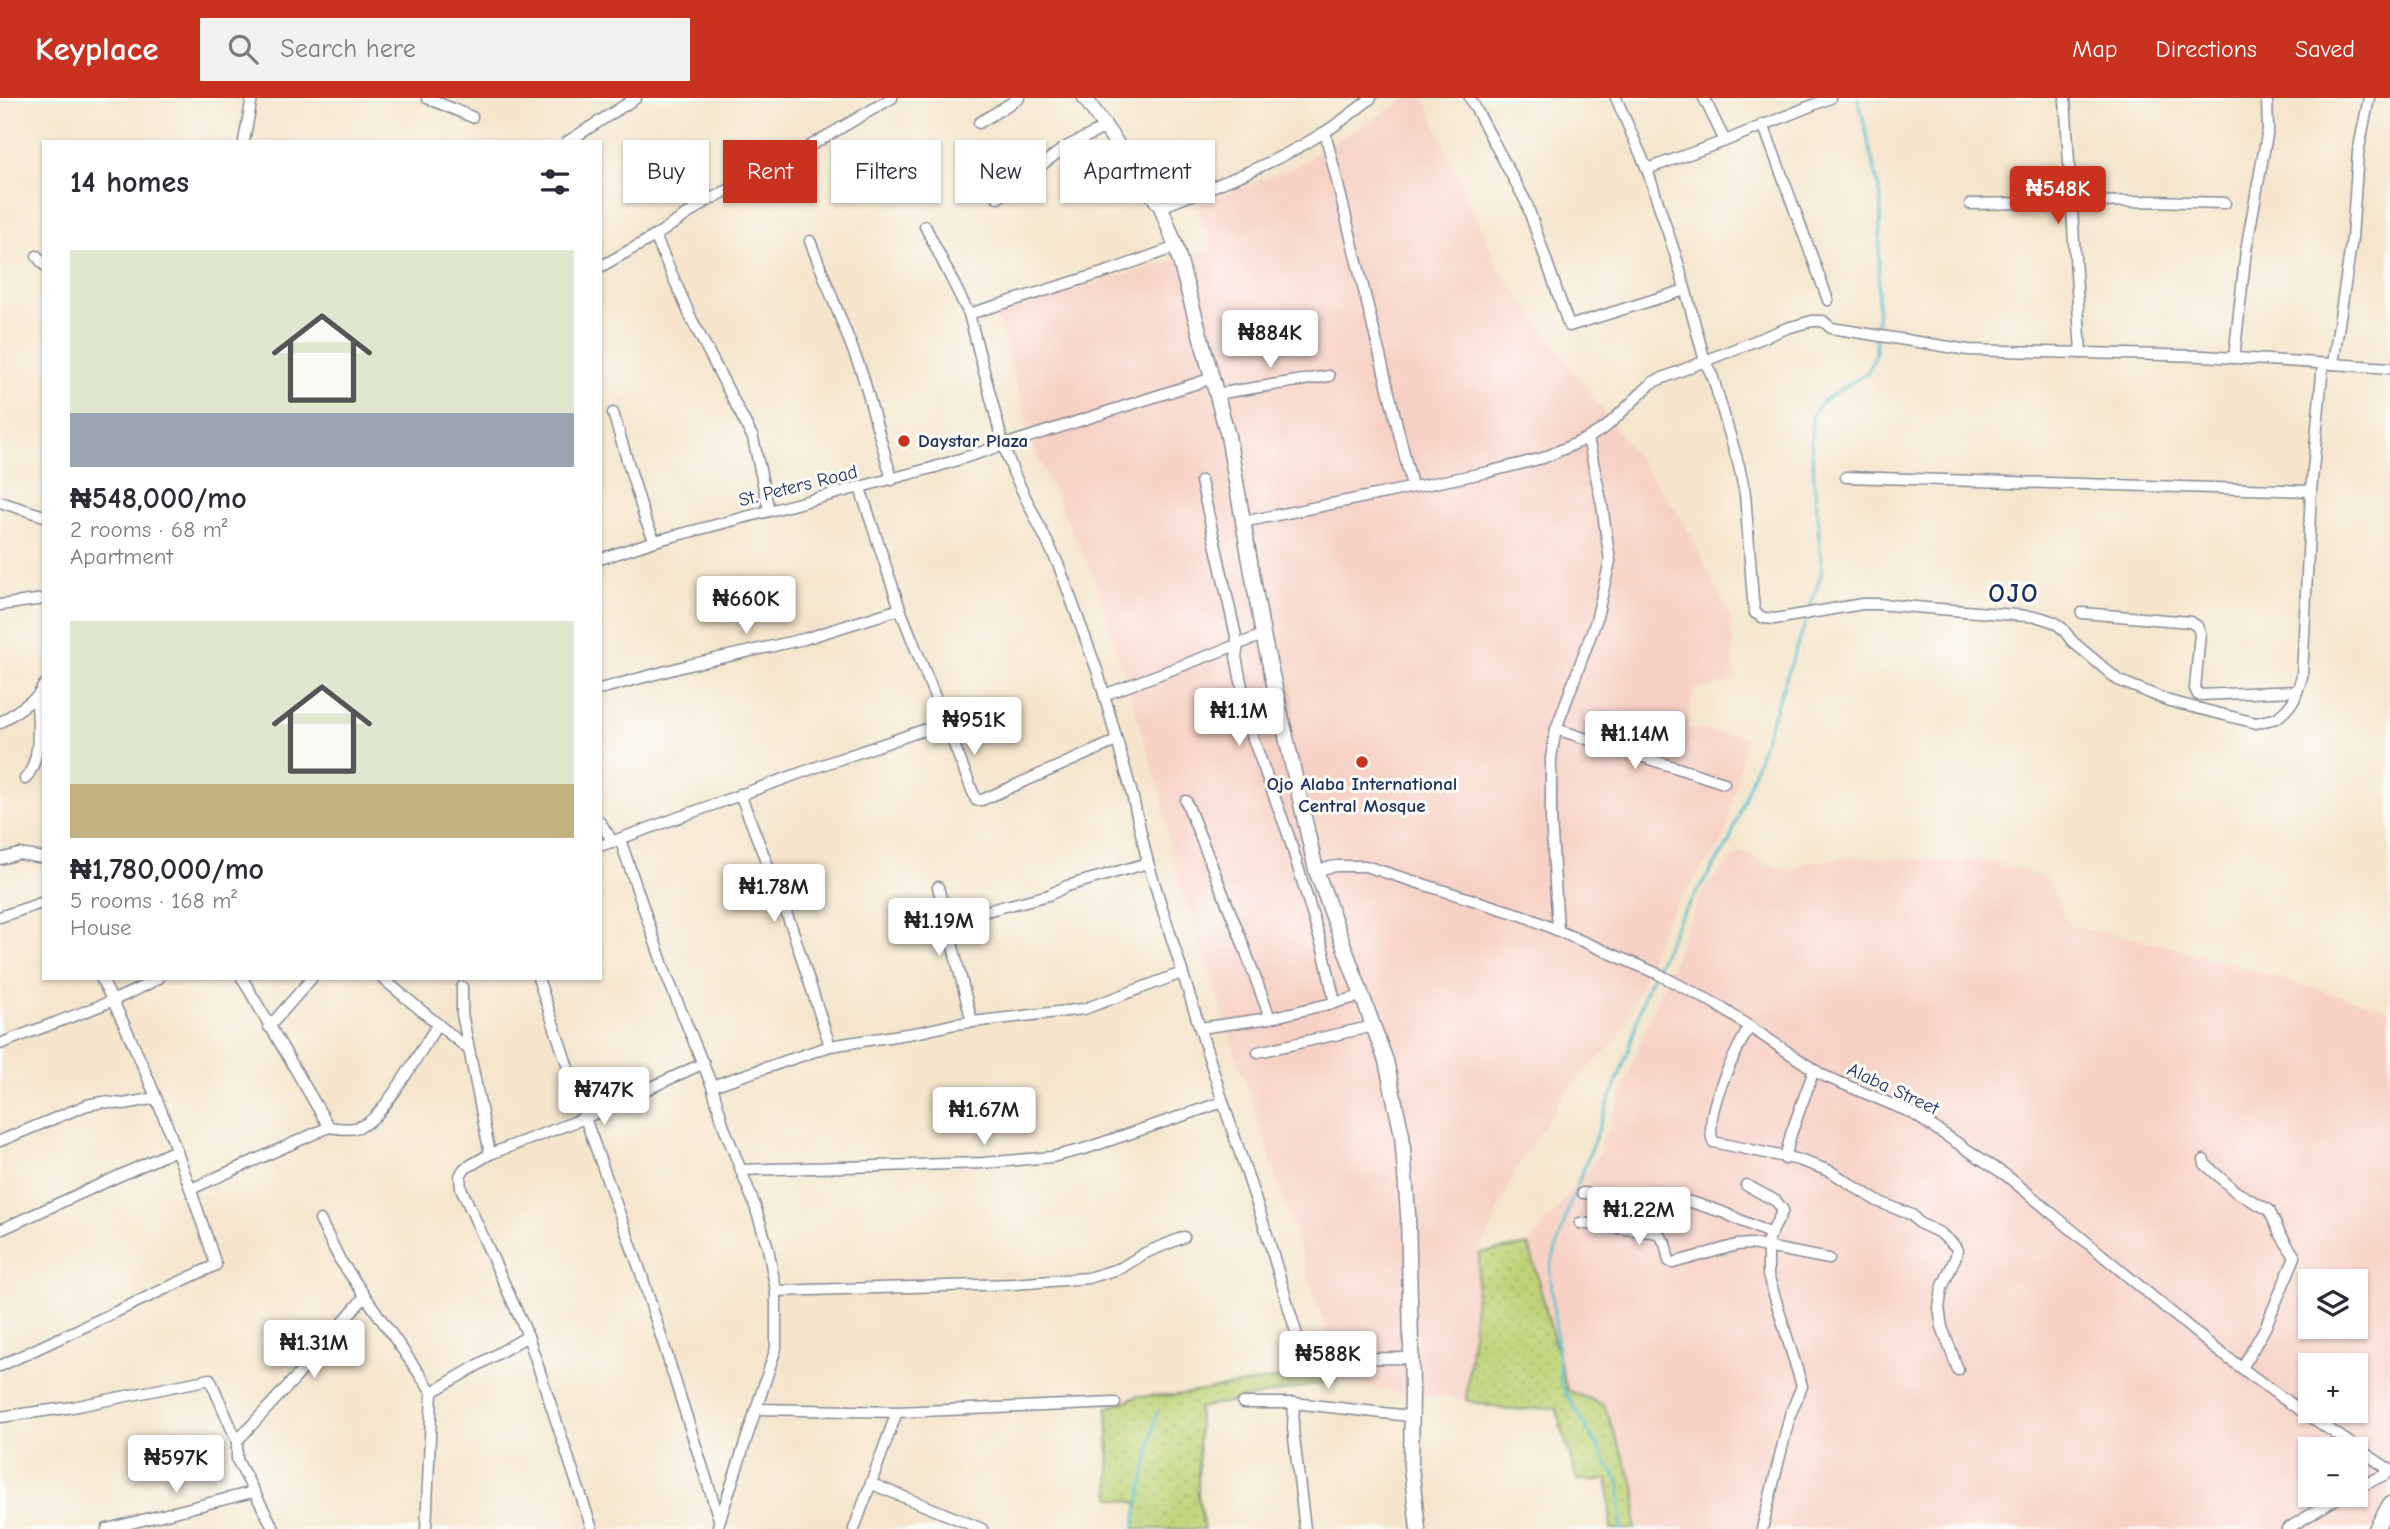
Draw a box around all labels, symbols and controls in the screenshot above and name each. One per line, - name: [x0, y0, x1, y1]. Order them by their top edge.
- search box: [200, 18, 690, 81]
- text: Keyplace: [35, 30, 158, 68]
- icon: search: [224, 30, 262, 68]
- text: Search here: [280, 34, 416, 64]
- text: Map: [2072, 35, 2118, 63]
- text: Directions: [2156, 35, 2257, 63]
- text: Saved: [2295, 35, 2355, 63]
- chip: Buy: [623, 140, 709, 203]
- chip: Rent: [723, 140, 817, 203]
- chip: Filters: [831, 140, 941, 203]
- chip: New: [955, 140, 1046, 203]
- chip: Apartment: [1060, 140, 1215, 203]
- icon: filters: [536, 163, 574, 201]
- text: 14 homes: [70, 165, 189, 200]
- pin: ₦548K: [2009, 166, 2107, 226]
- text: ₦548K: [2026, 175, 2090, 202]
- icon: home: [259, 295, 385, 421]
- pin: ₦884K: [1221, 310, 1319, 370]
- text: ₦884K: [1238, 319, 1302, 346]
- place label: Daystar Plaza: [918, 430, 1028, 452]
- marker: Daystar Plaza: [896, 433, 912, 449]
- street label: St. Peters Road: [736, 461, 860, 511]
- text: ₦548,000/mo: [70, 481, 247, 516]
- text: 2 rooms · 68 m²: [70, 516, 228, 543]
- text: Apartment: [70, 543, 173, 570]
- pin: ₦660K: [697, 576, 795, 636]
- district label: OJO: [1988, 579, 2040, 609]
- text: ₦660K: [713, 585, 779, 612]
- icon: home: [259, 666, 385, 792]
- pin: ₦1.1M: [1190, 688, 1288, 748]
- text: ₦1.1M: [1210, 697, 1268, 724]
- pin: ₦951K: [925, 698, 1023, 757]
- text: ₦951K: [943, 706, 1005, 733]
- pin: ₦1.14M: [1578, 712, 1692, 771]
- text: ₦1.14M: [1601, 720, 1669, 747]
- marker: Ojo Alaba International Central Mosque: [1354, 754, 1370, 770]
- place label: Ojo Alaba International Central Mosque: [1267, 773, 1457, 817]
- text: ₦1,780,000/mo: [70, 852, 264, 887]
- pin: ₦1.78M: [717, 864, 831, 924]
- text: ₦1.78M: [739, 873, 809, 900]
- text: 5 rooms · 168 m²: [70, 887, 237, 914]
- pin: ₦1.19M: [882, 898, 996, 958]
- text: ₦1.19M: [904, 907, 974, 934]
- text: House: [70, 914, 132, 941]
- street label: Alaba Street: [1844, 1058, 1943, 1120]
- pin: ₦747K: [555, 1068, 653, 1127]
- text: ₦747K: [574, 1076, 634, 1103]
- pin: ₦1.67M: [927, 1088, 1041, 1147]
- text: ₦1.67M: [949, 1096, 1019, 1123]
- pin: ₦1.22M: [1582, 1188, 1696, 1247]
- text: ₦1.22M: [1603, 1196, 1675, 1223]
- map controls: [2298, 1269, 2368, 1507]
- button: layers: [2298, 1269, 2368, 1339]
- pin: ₦1.31M: [257, 1320, 371, 1380]
- text: ₦1.31M: [280, 1329, 348, 1356]
- pin: ₦588K: [1279, 1332, 1377, 1391]
- text: ₦588K: [1295, 1340, 1361, 1367]
- button: +: [2298, 1353, 2368, 1423]
- pin: ₦597K: [127, 1436, 225, 1495]
- button: −: [2298, 1437, 2368, 1507]
- text: ₦597K: [144, 1444, 208, 1471]

